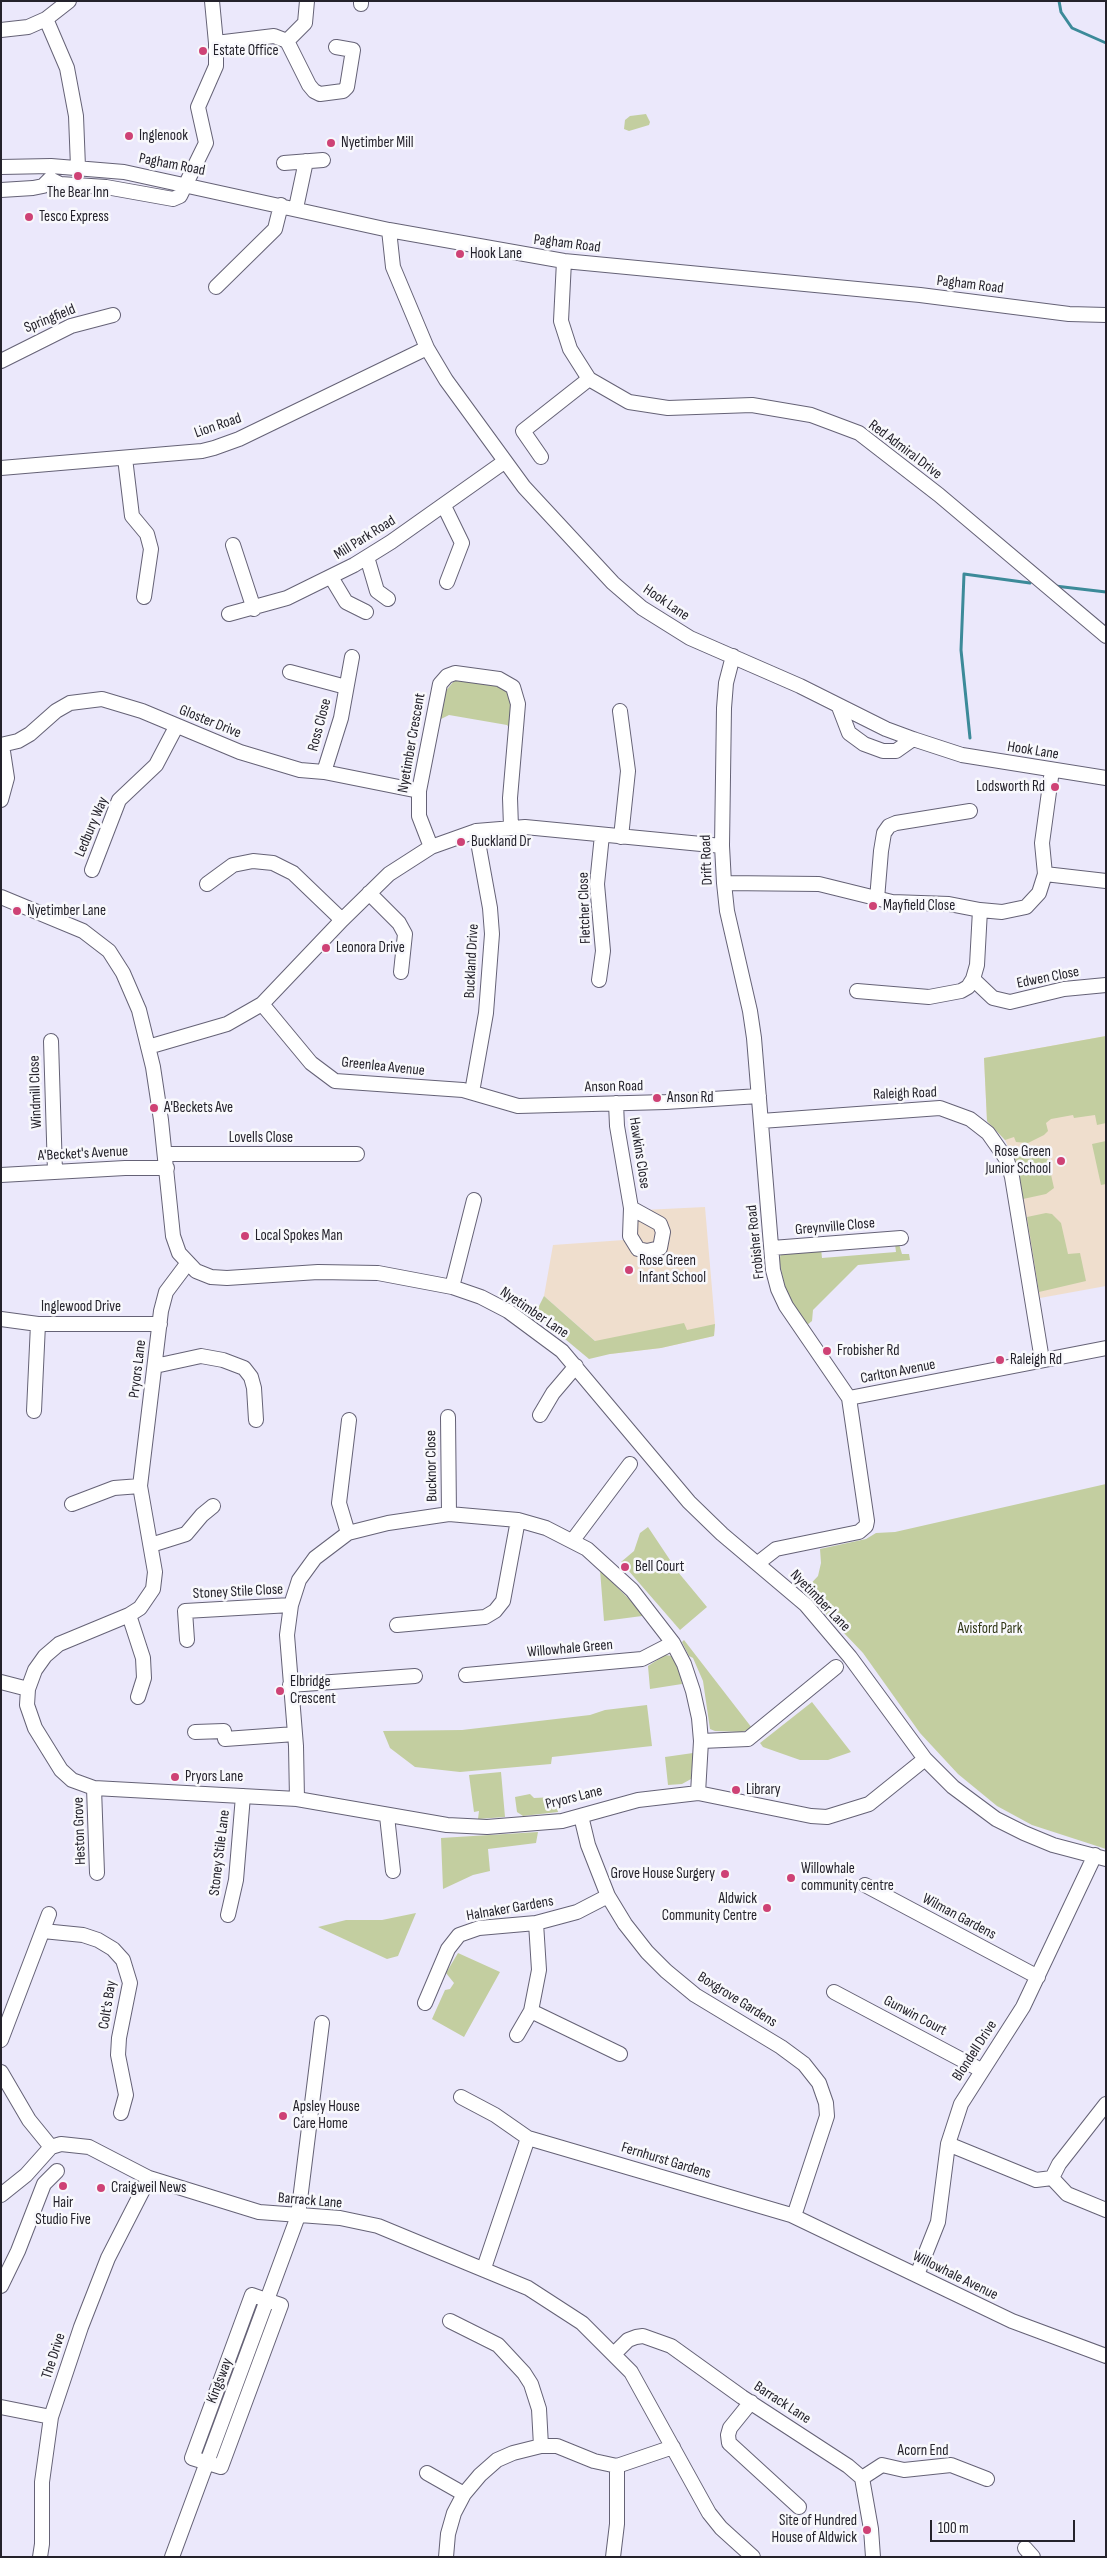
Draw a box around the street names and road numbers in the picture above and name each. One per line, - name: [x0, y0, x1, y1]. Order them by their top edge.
- street label: Pagham Road: [137, 150, 207, 180]
- street label: Pagham Road: [533, 231, 601, 257]
- street label: Pagham Road: [936, 272, 1004, 298]
- street label: Springfield: [22, 301, 78, 337]
- street label: Lion Road: [192, 410, 244, 442]
- street label: Red Admiral Drive: [865, 416, 945, 484]
- street label: Mill Park Road: [331, 512, 399, 564]
- street label: Hook Lane: [639, 581, 693, 625]
- street label: Nyetimber Crescent: [394, 692, 430, 794]
- street label: Ross Close: [304, 697, 336, 753]
- street label: Gloster Drive: [176, 701, 244, 743]
- street label: Hook Lane: [1006, 738, 1060, 764]
- street label: Ledbury Way: [71, 794, 113, 860]
- street label: Drift Road: [697, 834, 717, 886]
- street label: Fletcher Close: [575, 872, 595, 944]
- street label: Buckland Drive: [461, 923, 483, 999]
- street label: Edwen Close: [1015, 963, 1081, 993]
- street label: Greenlea Avenue: [340, 1054, 426, 1080]
- street label: Windmill Close: [26, 1055, 46, 1129]
- street label: Anson Road: [585, 1077, 643, 1097]
- street label: Raleigh Road: [873, 1084, 937, 1104]
- street label: Hawkins Close: [624, 1116, 654, 1190]
- street label: Lovells Close: [229, 1129, 293, 1147]
- street label: A'Becket's Avenue: [37, 1143, 129, 1165]
- street label: Frobisher Road: [743, 1204, 769, 1280]
- street label: Greynville Close: [794, 1215, 876, 1239]
- street label: Nyetimber Lane: [496, 1283, 572, 1343]
- street label: Inglewood Drive: [41, 1298, 121, 1316]
- street label: Pryors Lane: [126, 1339, 150, 1399]
- street label: Carlton Avenue: [859, 1356, 937, 1388]
- street label: Bucknor Close: [422, 1430, 442, 1502]
- street label: Nyetimber Lane: [786, 1566, 854, 1636]
- street label: Stoney Stile Close: [192, 1581, 284, 1603]
- street label: Willowhale Green: [526, 1636, 614, 1662]
- street label: Pryors Lane: [544, 1782, 604, 1814]
- street label: Heston Grove: [70, 1797, 90, 1865]
- street label: Stoney Stile Lane: [206, 1809, 234, 1897]
- street label: Wilman Gardens: [919, 1890, 999, 1944]
- street label: Halnaker Gardens: [465, 1893, 555, 1925]
- street label: Boxgrove Gardens: [694, 1969, 780, 2031]
- street label: Colt's Bay: [95, 1979, 121, 2031]
- street label: Gunwin Court: [880, 1992, 950, 2040]
- street label: Blondell Drive: [949, 2017, 1001, 2085]
- street label: Fernhurst Gardens: [619, 2139, 713, 2183]
- street label: Barrack Lane: [277, 2189, 343, 2213]
- street label: Willowhale Avenue: [909, 2248, 1001, 2304]
- street label: The Drive: [38, 2331, 70, 2381]
- street label: Kingsway: [203, 2356, 237, 2406]
- street label: Barrack Lane: [750, 2378, 814, 2428]
- street label: Acorn End: [898, 2442, 948, 2460]

